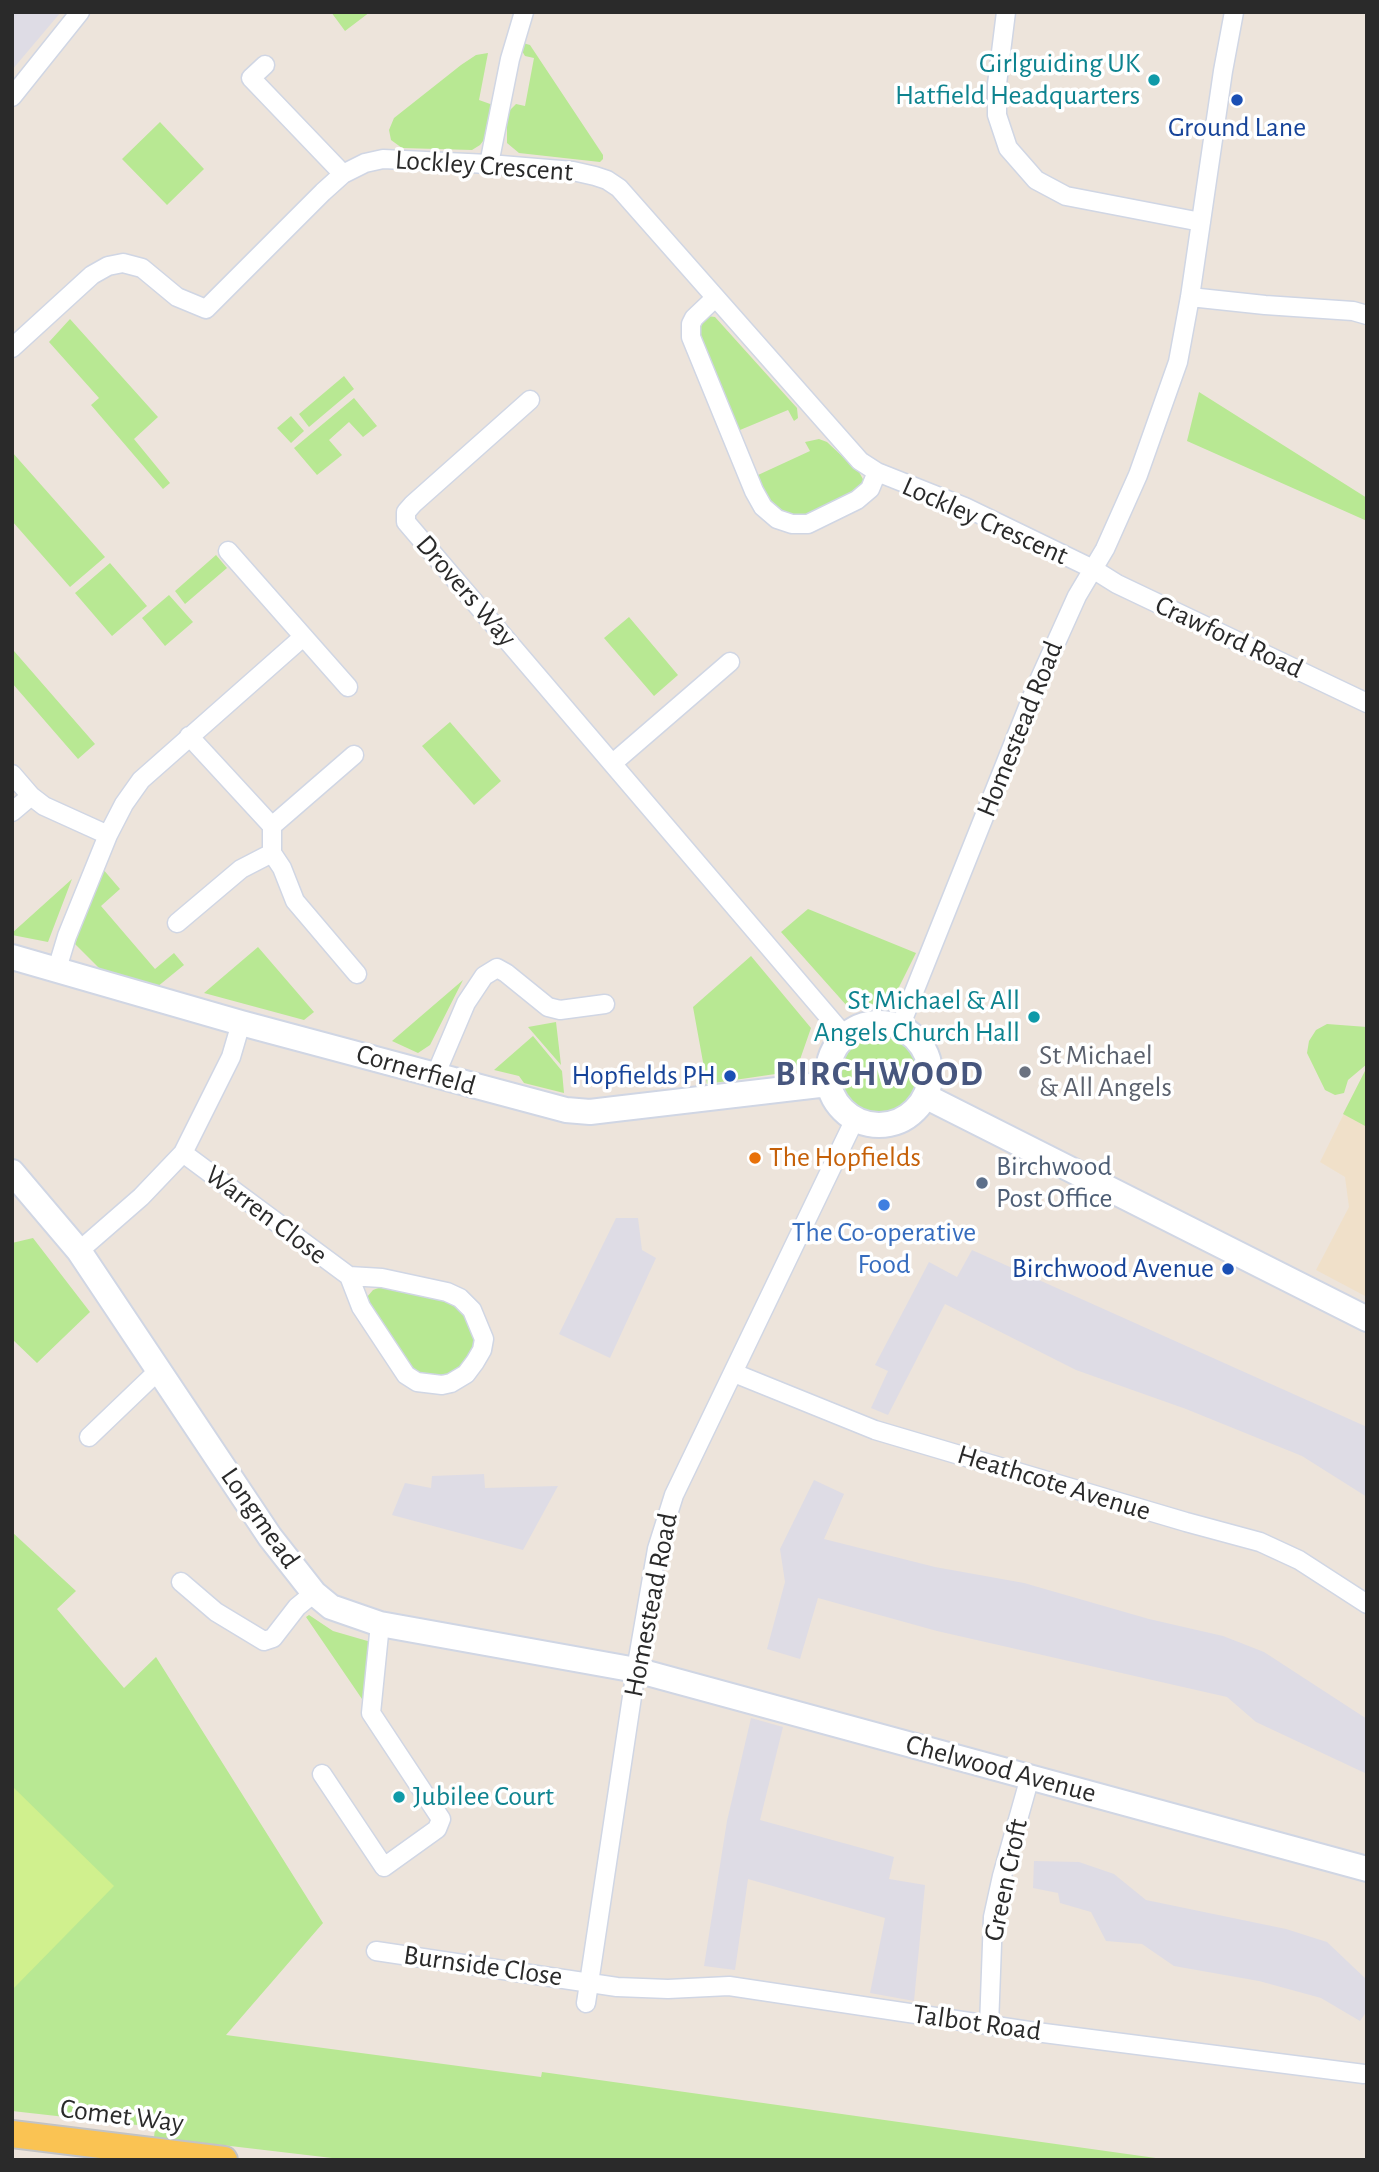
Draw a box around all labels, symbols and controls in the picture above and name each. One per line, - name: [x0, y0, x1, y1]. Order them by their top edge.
- place label: Girlguiding UK Hatfield Headquarters: [895, 47, 1140, 113]
- marker: Girlguiding UK Hatfield Headquarters: [1146, 72, 1162, 88]
- marker: Ground Lane: [1229, 92, 1245, 108]
- place label: Ground Lane: [1168, 111, 1306, 145]
- street label: Lockley Crescent: [394, 143, 574, 189]
- street label: Lockley Crescent: [897, 469, 1073, 573]
- street label: Drovers Way: [408, 528, 524, 654]
- street label: Crawford Road: [1150, 588, 1308, 686]
- street label: Homestead Road: [969, 636, 1071, 822]
- place label: St Michael & All Angels Church Hall: [814, 984, 1020, 1050]
- marker: St Michael & All Angels Church Hall: [1026, 1009, 1042, 1025]
- street label: Cornerfield: [352, 1037, 480, 1103]
- place label: St Michael & All Angels: [1039, 1039, 1172, 1105]
- district label: BIRCHWOOD: [776, 1053, 984, 1095]
- place label: Hopfields PH: [571, 1059, 716, 1093]
- marker: St Michael & All Angels: [1017, 1064, 1033, 1080]
- marker: Hopfields PH: [722, 1068, 738, 1084]
- place label: The Hopfields: [769, 1141, 921, 1175]
- marker: The Hopfields: [747, 1150, 763, 1166]
- place label: Birchwood Post Office: [996, 1150, 1113, 1216]
- street label: Warren Close: [198, 1158, 334, 1272]
- marker: Birchwood Post Office: [974, 1175, 990, 1191]
- marker: The Co-operative Food: [876, 1197, 892, 1213]
- place label: The Co-operative Food: [792, 1216, 976, 1282]
- place label: Birchwood Avenue: [1012, 1252, 1214, 1286]
- marker: Birchwood Avenue: [1220, 1261, 1236, 1277]
- street label: Heathcote Avenue: [953, 1438, 1155, 1528]
- street label: Longmead: [213, 1461, 307, 1575]
- street label: Homestead Road: [617, 1510, 685, 1700]
- street label: Chelwood Avenue: [902, 1727, 1100, 1811]
- place label: Jubilee Court: [413, 1780, 554, 1814]
- marker: Jubilee Court: [391, 1789, 407, 1805]
- street label: Green Croft: [977, 1816, 1035, 1944]
- street label: Burnside Close: [401, 1938, 565, 1994]
- street label: Talbot Road: [911, 1997, 1043, 2049]
- street label: Comet Way: [58, 2092, 186, 2140]

